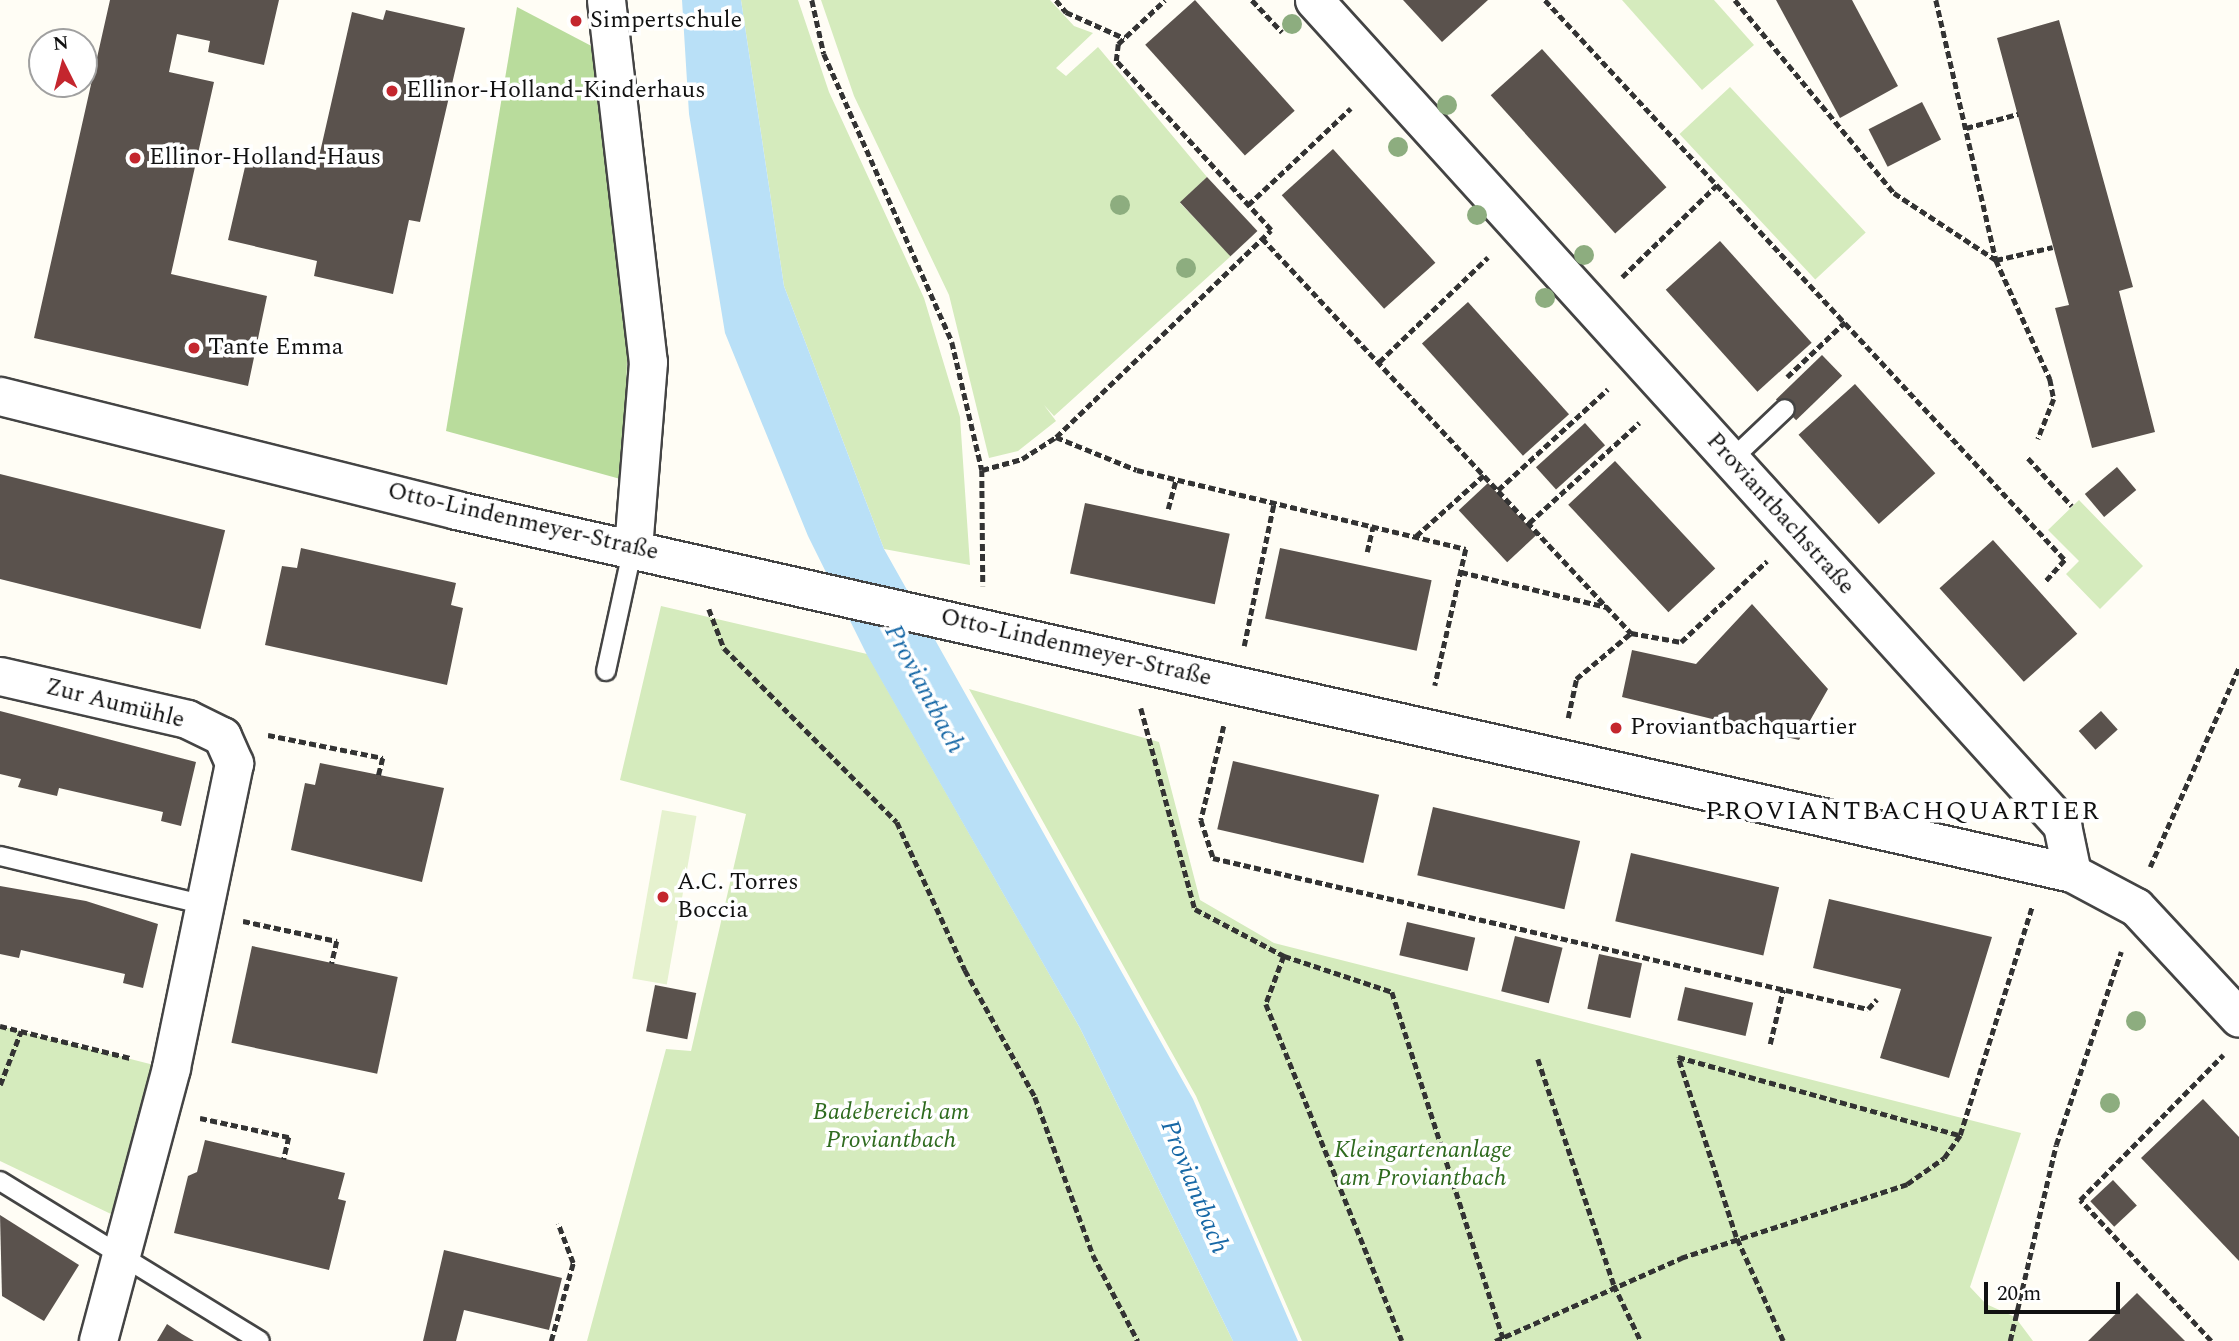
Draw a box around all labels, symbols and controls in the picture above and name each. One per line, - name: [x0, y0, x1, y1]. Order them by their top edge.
- place label: Simpertschule: [590, 7, 742, 35]
- marker: Simpertschule: [568, 13, 584, 29]
- north arrow: [28, 28, 98, 98]
- text: N: [52, 28, 70, 59]
- place label: Ellinor-Holland-Kinderhaus: [406, 77, 706, 105]
- marker: Ellinor-Holland-Kinderhaus: [384, 83, 400, 99]
- place label: Ellinor-Holland-Haus: [149, 144, 381, 172]
- marker: Ellinor-Holland-Haus: [127, 150, 143, 166]
- place label: Tante Emma: [208, 334, 344, 362]
- marker: Tante Emma: [186, 340, 202, 356]
- street label: Proviantbachstraße: [1700, 427, 1860, 601]
- street label: Otto-Lindenmeyer-Straße: [385, 477, 661, 567]
- street label: Otto-Lindenmeyer-Straße: [938, 603, 1214, 693]
- water label: Proviantbach: [877, 619, 971, 759]
- street label: Zur Aumühle: [43, 673, 187, 735]
- place label: Proviantbachquartier: [1630, 714, 1857, 742]
- marker: Proviantbachquartier: [1608, 720, 1624, 736]
- district label: PROVIANTBACHQUARTIER: [1708, 796, 2098, 828]
- place label: A.C. Torres Boccia: [677, 869, 799, 925]
- marker: A.C. Torres Boccia: [655, 889, 671, 905]
- park label: Badebereich am Proviantbach: [813, 1099, 969, 1155]
- water label: Proviantbach: [1153, 1116, 1235, 1258]
- park label: Kleingartenanlage am Proviantbach: [1334, 1137, 1512, 1193]
- scale bar: [1987, 1268, 2124, 1312]
- text: 20 m: [1997, 1278, 2041, 1310]

